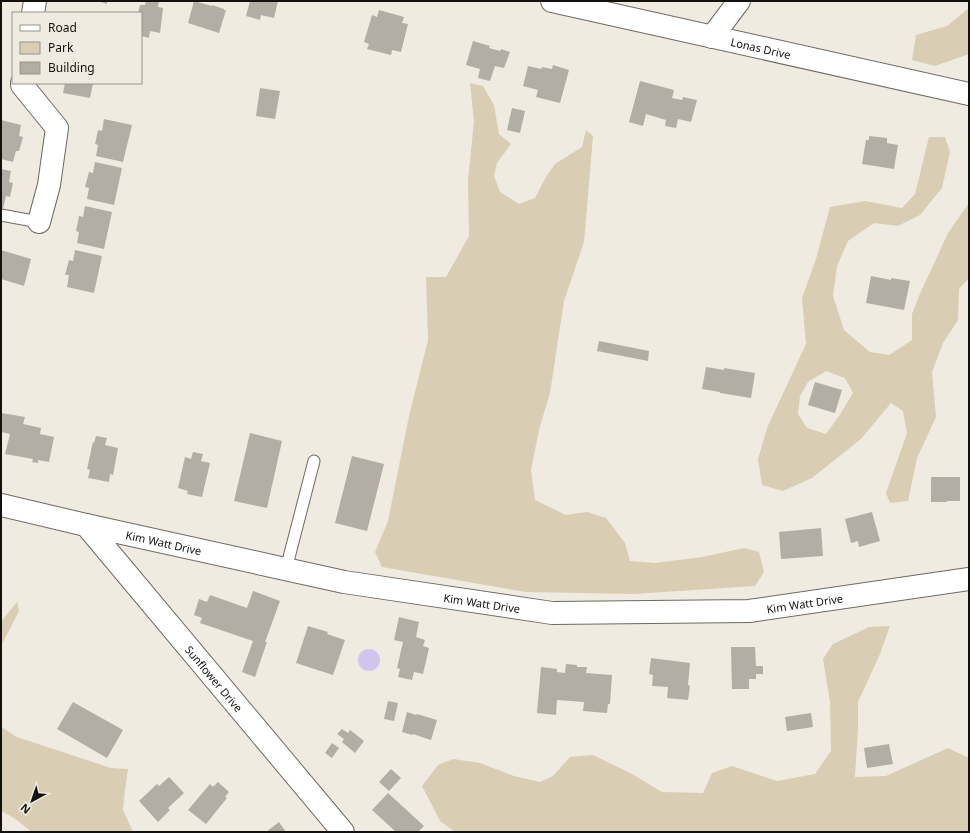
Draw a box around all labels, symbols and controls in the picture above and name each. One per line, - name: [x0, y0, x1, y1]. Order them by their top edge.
- legend: [12, 12, 142, 84]
- text: Road: [48, 19, 77, 36]
- street label: Lonas Drive: [730, 34, 792, 62]
- text: Park: [48, 39, 74, 56]
- text: Building: [48, 59, 95, 76]
- street label: Kim Watt Drive: [125, 527, 203, 558]
- street label: Kim Watt Drive: [443, 589, 521, 616]
- street label: Kim Watt Drive: [765, 590, 844, 616]
- street label: Sunflower Drive: [182, 642, 247, 715]
- north arrow: [12, 781, 52, 821]
- text: N: [17, 800, 34, 818]

